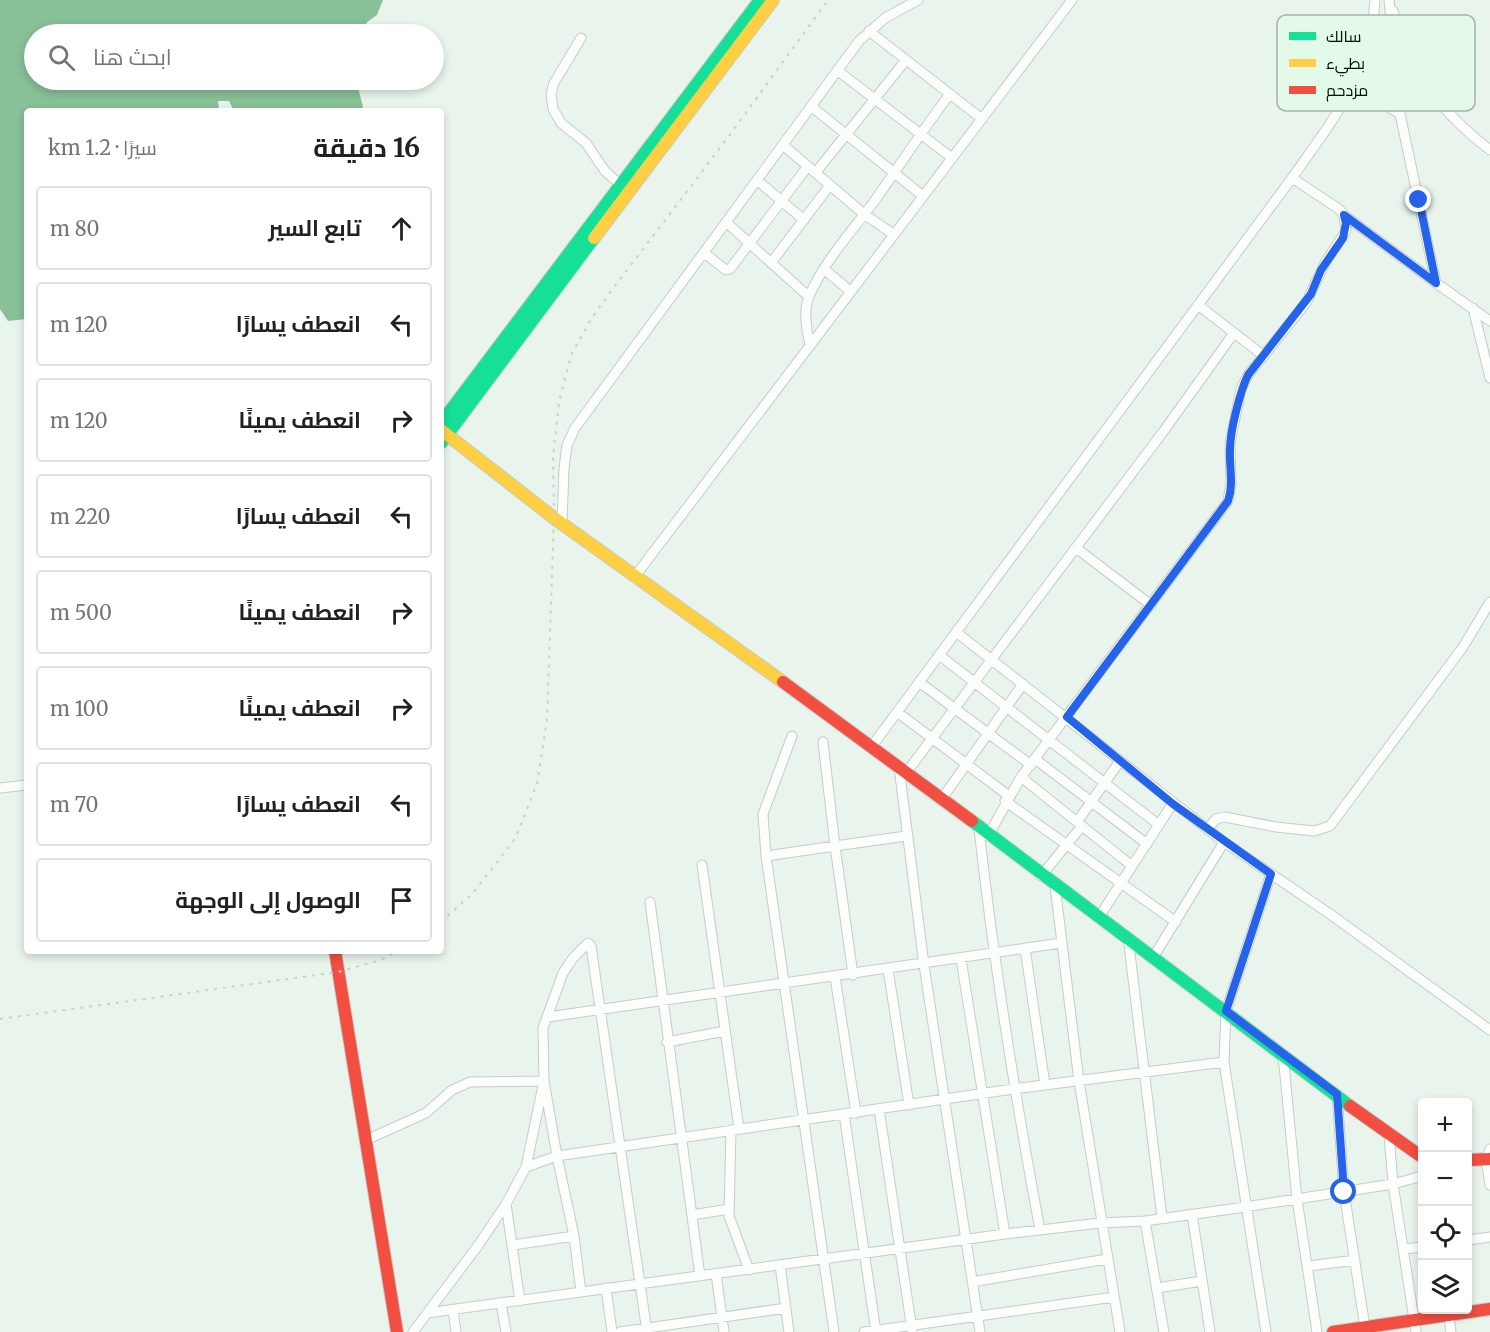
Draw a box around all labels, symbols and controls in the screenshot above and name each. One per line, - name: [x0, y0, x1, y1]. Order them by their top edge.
- legend: [1277, 15, 1475, 111]
- search box: [24, 24, 444, 90]
- text: سالك: [1326, 26, 1361, 46]
- icon: search: [45, 41, 78, 74]
- text: ابحث هنا: [93, 43, 172, 71]
- text: بطيء: [1326, 53, 1365, 77]
- text: مزدحم: [1326, 80, 1368, 102]
- text: 16 دقيقة: [313, 131, 420, 164]
- text: سيرًا · 1.2 km: [48, 135, 157, 160]
- route end: [1405, 186, 1431, 212]
- icon: ahead: [385, 212, 418, 245]
- text: تابع السير: [268, 214, 361, 242]
- text: 80 m: [50, 216, 99, 241]
- icon: left: [385, 308, 418, 341]
- text: انعطف يسارًا: [236, 310, 361, 338]
- text: 120 m: [50, 312, 108, 337]
- icon: right: [385, 404, 418, 437]
- text: انعطف يمينًا: [239, 406, 361, 434]
- text: 120 m: [50, 408, 108, 433]
- icon: left: [385, 500, 418, 533]
- text: انعطف يسارًا: [236, 502, 361, 530]
- text: 220 m: [50, 504, 111, 529]
- icon: right: [385, 596, 418, 629]
- text: انعطف يمينًا: [239, 598, 361, 626]
- text: 500 m: [50, 600, 112, 625]
- icon: right: [385, 692, 418, 725]
- text: انعطف يمينًا: [239, 694, 361, 722]
- text: 100 m: [50, 696, 109, 721]
- icon: left: [385, 788, 418, 821]
- text: انعطف يسارًا: [236, 790, 361, 818]
- text: 70 m: [50, 792, 98, 817]
- icon: arrive: [385, 884, 418, 917]
- text: الوصول إلى الوجهة: [175, 886, 361, 914]
- map controls: [1418, 1098, 1472, 1314]
- button: +: [1418, 1098, 1472, 1152]
- button: −: [1418, 1152, 1472, 1206]
- route start: [1330, 1178, 1356, 1204]
- button: locate: [1418, 1206, 1472, 1260]
- button: layers: [1418, 1260, 1472, 1314]

